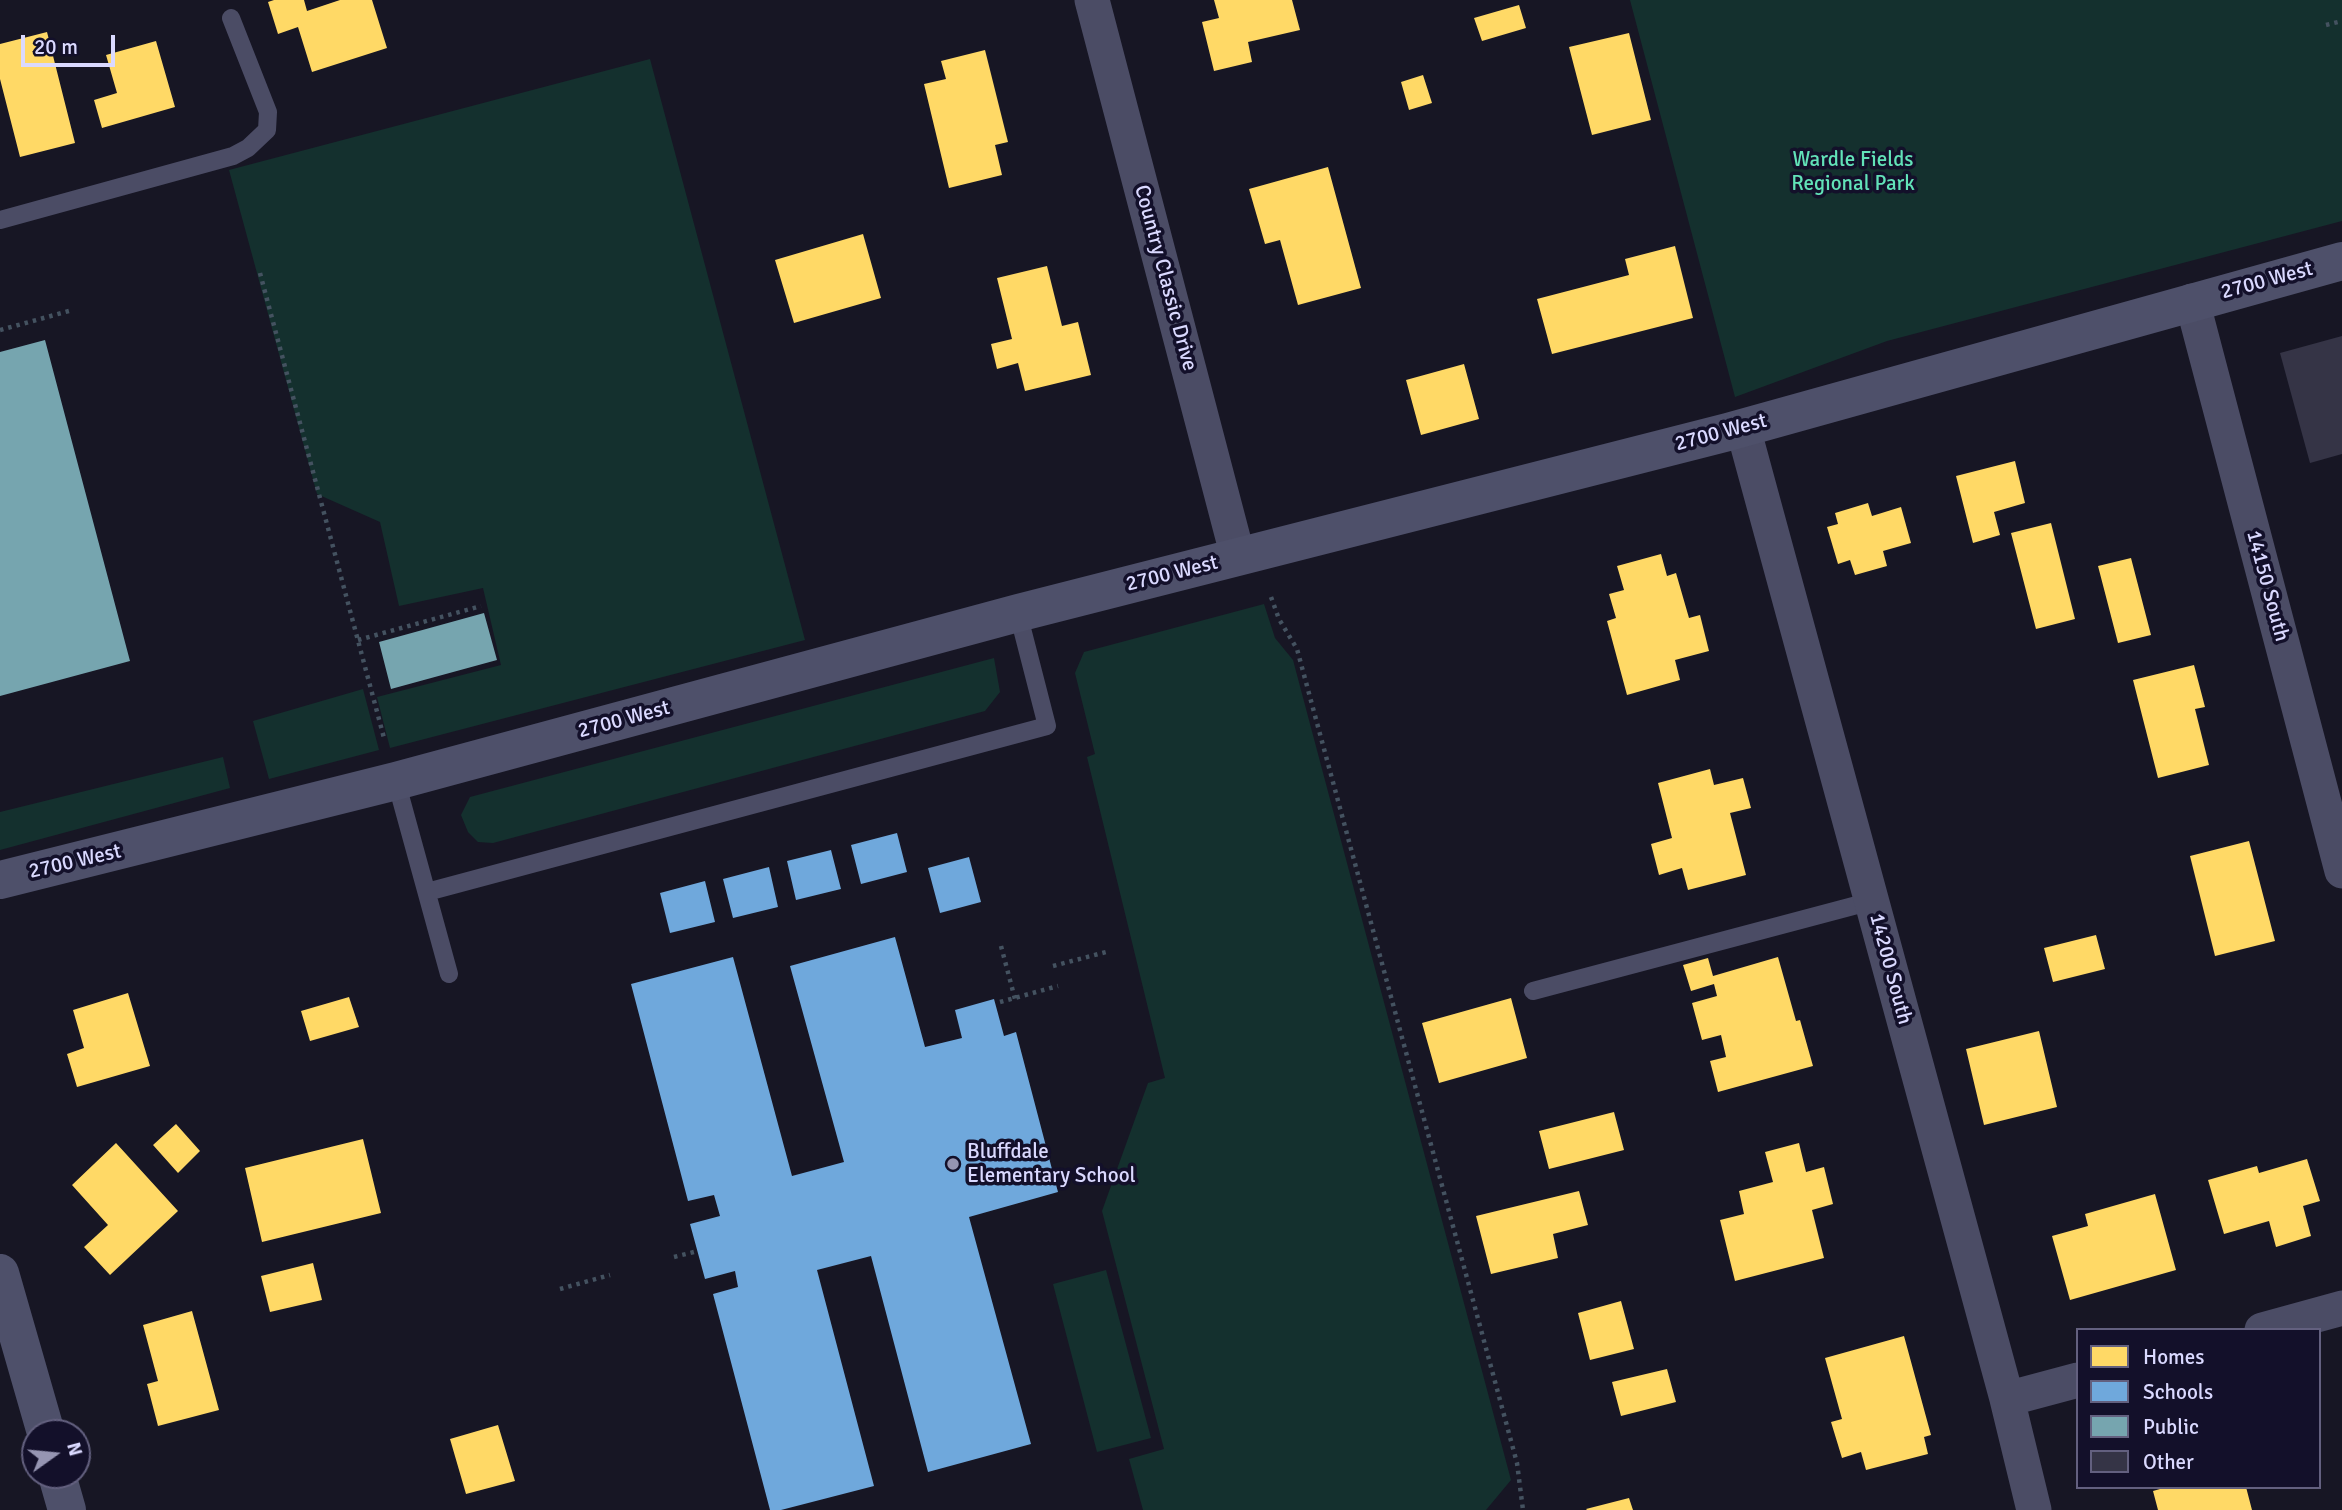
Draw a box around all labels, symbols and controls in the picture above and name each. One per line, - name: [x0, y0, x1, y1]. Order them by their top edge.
- scale bar: [24, 21, 119, 65]
- text: 20 m: [34, 34, 78, 60]
- park label: Wardle Fields Regional Park: [1791, 147, 1915, 197]
- street label: Country Classic Drive: [1128, 182, 1202, 374]
- street label: 2700 West: [2218, 257, 2316, 305]
- street label: 2700 West: [1672, 409, 1770, 457]
- street label: 14150 South: [2240, 528, 2294, 644]
- street label: 2700 West: [1123, 550, 1221, 598]
- street label: 2700 West: [575, 696, 673, 744]
- street label: 2700 West: [26, 839, 124, 885]
- street label: 14200 South: [1863, 911, 1917, 1027]
- place label: Bluffdale Elementary School: [967, 1139, 1136, 1189]
- marker: Bluffdale Elementary School: [945, 1156, 961, 1172]
- legend: [2076, 1328, 2321, 1489]
- text: Homes: [2143, 1344, 2205, 1370]
- text: Schools: [2143, 1379, 2213, 1405]
- text: Public: [2143, 1414, 2199, 1440]
- north arrow: [21, 1419, 91, 1489]
- text: N: [61, 1440, 88, 1459]
- text: Other: [2143, 1449, 2194, 1475]

